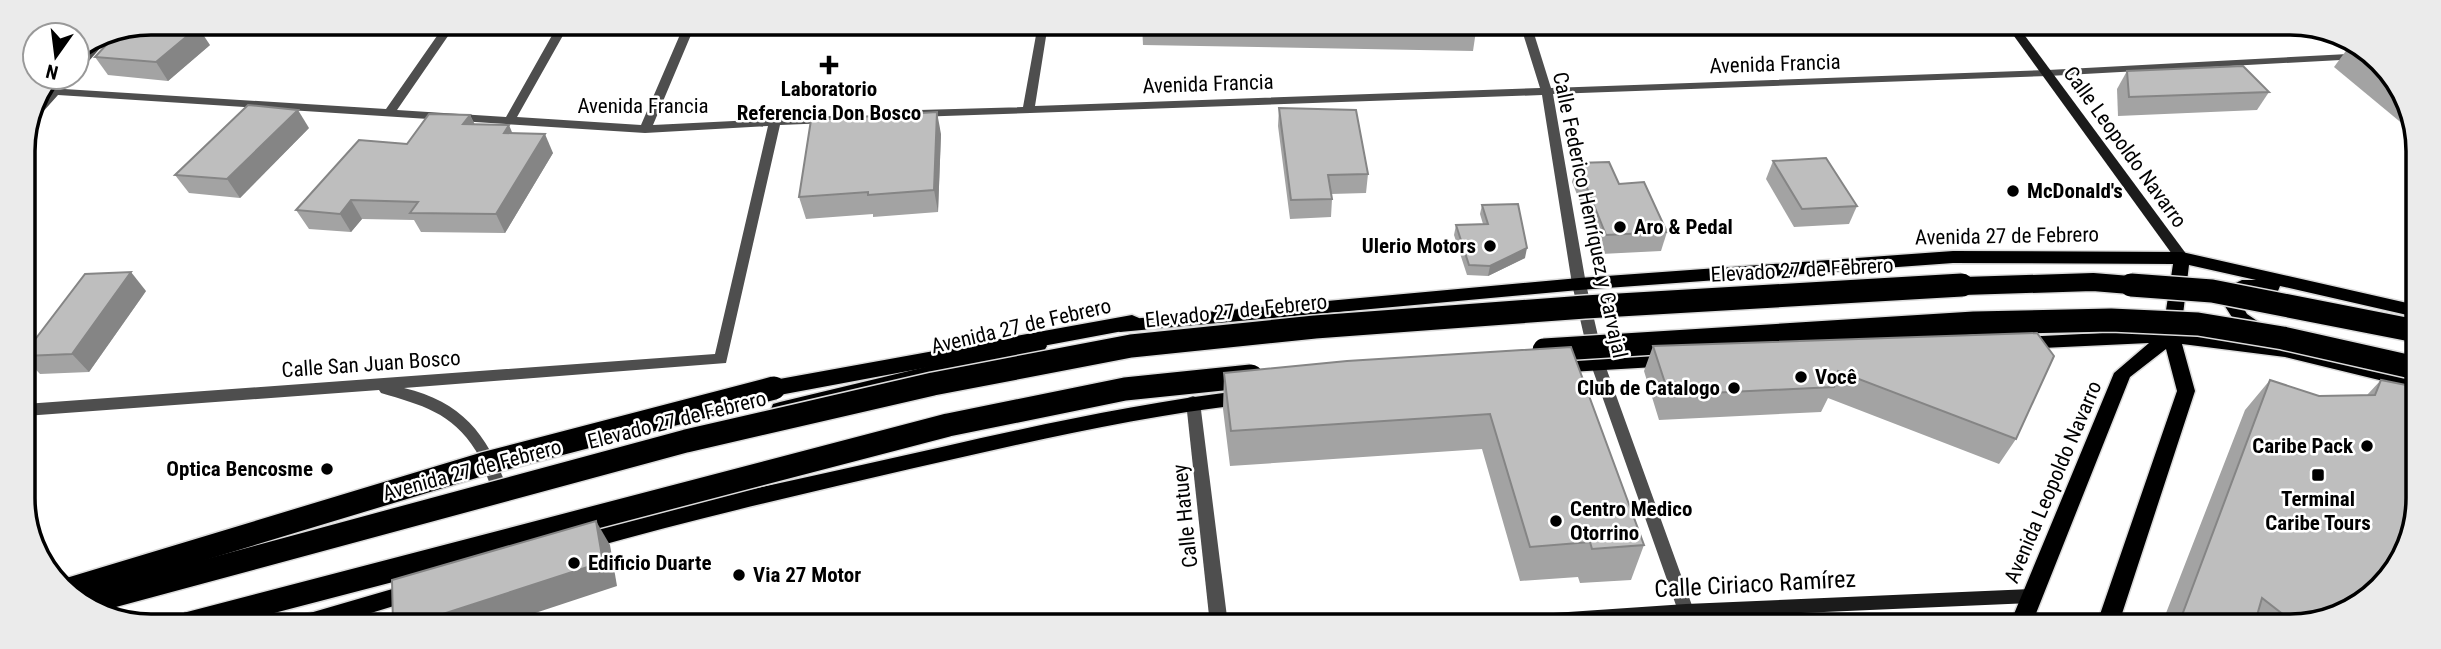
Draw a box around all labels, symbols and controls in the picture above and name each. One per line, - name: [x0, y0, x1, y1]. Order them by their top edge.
- north arrow: [21, 21, 91, 91]
- street label: Avenida Francia: [1709, 50, 1841, 78]
- marker: Laboratorio Referencia Don Bosco: [821, 57, 837, 73]
- text: N: [44, 59, 60, 85]
- street label: Calle Leopoldo Navarro: [2059, 62, 2191, 232]
- street label: Avenida Francia: [1142, 70, 1274, 98]
- street label: Calle Federico Henríquez y Carvajal: [1548, 70, 1632, 360]
- place label: Laboratorio Referencia Don Bosco: [737, 77, 921, 125]
- street label: Avenida Francia: [577, 94, 709, 118]
- place label: McDonald's: [2027, 179, 2123, 203]
- marker: McDonald's: [2005, 183, 2021, 199]
- place label: Aro & Pedal: [1634, 215, 1733, 239]
- marker: Aro & Pedal: [1612, 219, 1628, 235]
- street label: Avenida 27 de Febrero: [1915, 222, 2099, 250]
- place label: Ulerio Motors: [1362, 234, 1476, 258]
- marker: Ulerio Motors: [1482, 238, 1498, 254]
- street label: Elevado 27 de Febrero: [1710, 253, 1894, 287]
- street label: Elevado 27 de Febrero: [1144, 289, 1328, 333]
- street label: Avenida 27 de Febrero: [929, 294, 1113, 358]
- street label: Calle San Juan Bosco: [281, 346, 461, 382]
- place label: Você: [1815, 365, 1857, 389]
- marker: Você: [1793, 369, 1809, 385]
- place label: Club de Catalogo: [1577, 376, 1720, 400]
- street label: Avenida Leopoldo Navarro: [1999, 377, 2107, 587]
- marker: Club de Catalogo: [1726, 380, 1742, 396]
- street label: Elevado 27 de Febrero: [585, 386, 769, 454]
- place label: Caribe Pack: [2252, 434, 2354, 458]
- street label: Avenida 27 de Febrero: [380, 435, 564, 505]
- marker: Caribe Pack: [2359, 438, 2375, 454]
- place label: Optica Bencosme: [166, 457, 313, 481]
- marker: Optica Bencosme: [319, 461, 335, 477]
- street label: Calle Hatuey: [1168, 463, 1202, 569]
- marker: Terminal Caribe Tours: [2310, 467, 2326, 483]
- place label: Terminal Caribe Tours: [2265, 487, 2371, 535]
- place label: Centro Medico Otorrino: [1570, 497, 1692, 545]
- marker: Centro Medico Otorrino: [1548, 513, 1564, 529]
- place label: Edificio Duarte: [588, 551, 712, 575]
- marker: Edificio Duarte: [566, 555, 582, 571]
- place label: Via 27 Motor: [753, 563, 861, 587]
- street label: Calle Ciriaco Ramírez: [1654, 565, 1856, 603]
- marker: Via 27 Motor: [731, 567, 747, 583]

